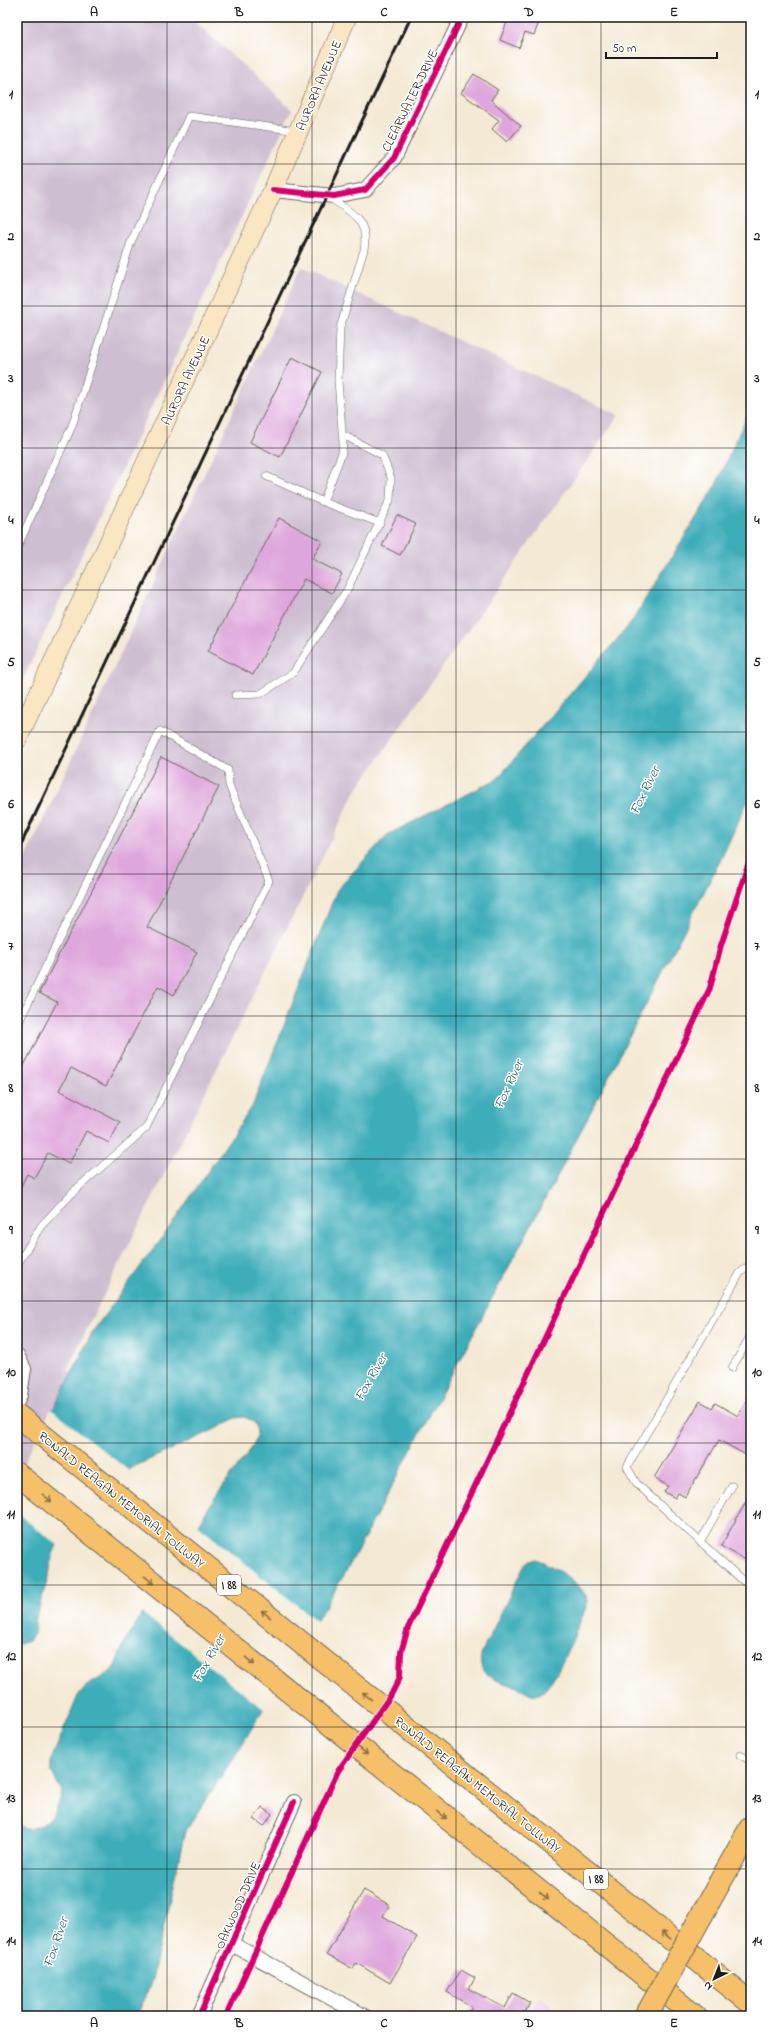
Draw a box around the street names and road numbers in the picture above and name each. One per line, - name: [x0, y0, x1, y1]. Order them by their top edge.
- street label: AURORA AVENUE: [292, 37, 347, 134]
- street label: CLEARWATER DRIVE: [377, 46, 443, 155]
- street label: AURORA AVENUE: [157, 333, 215, 428]
- street label: RONALD REAGAN MEMORIAL TOLLWAY: [34, 1427, 208, 1573]
- road number: I 88: [217, 1575, 241, 1595]
- street label: RONALD REAGAN MEMORIAL TOLLWAY: [390, 1712, 564, 1858]
- street label: OAKWOOD DRIVE: [211, 1859, 266, 1952]
- road number: I 88: [584, 1869, 608, 1889]

